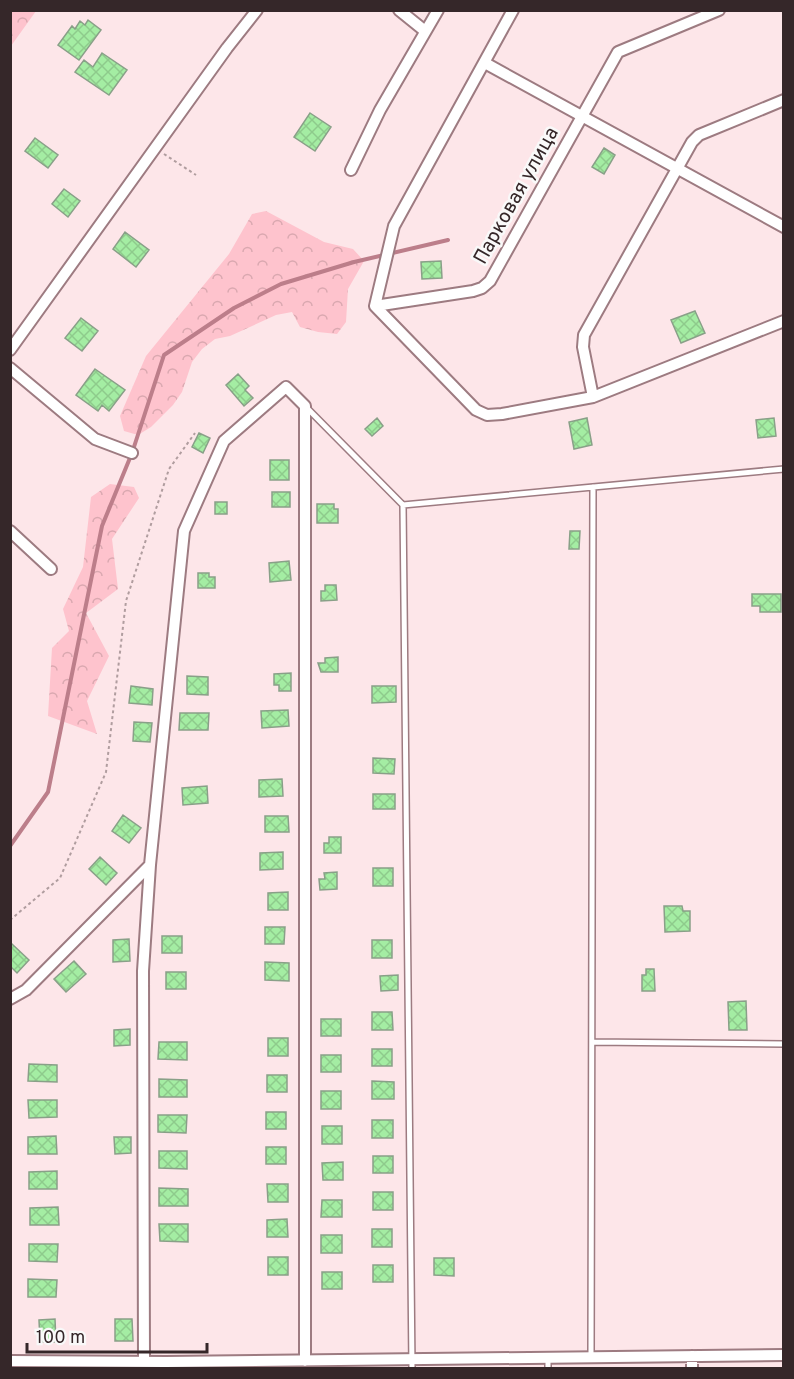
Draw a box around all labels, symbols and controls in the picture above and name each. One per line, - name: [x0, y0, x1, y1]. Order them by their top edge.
- street label: Парковая улица: [469, 123, 565, 269]
- scale bar: [27, 1316, 207, 1354]
- text: 100 m: [36, 1327, 85, 1350]

